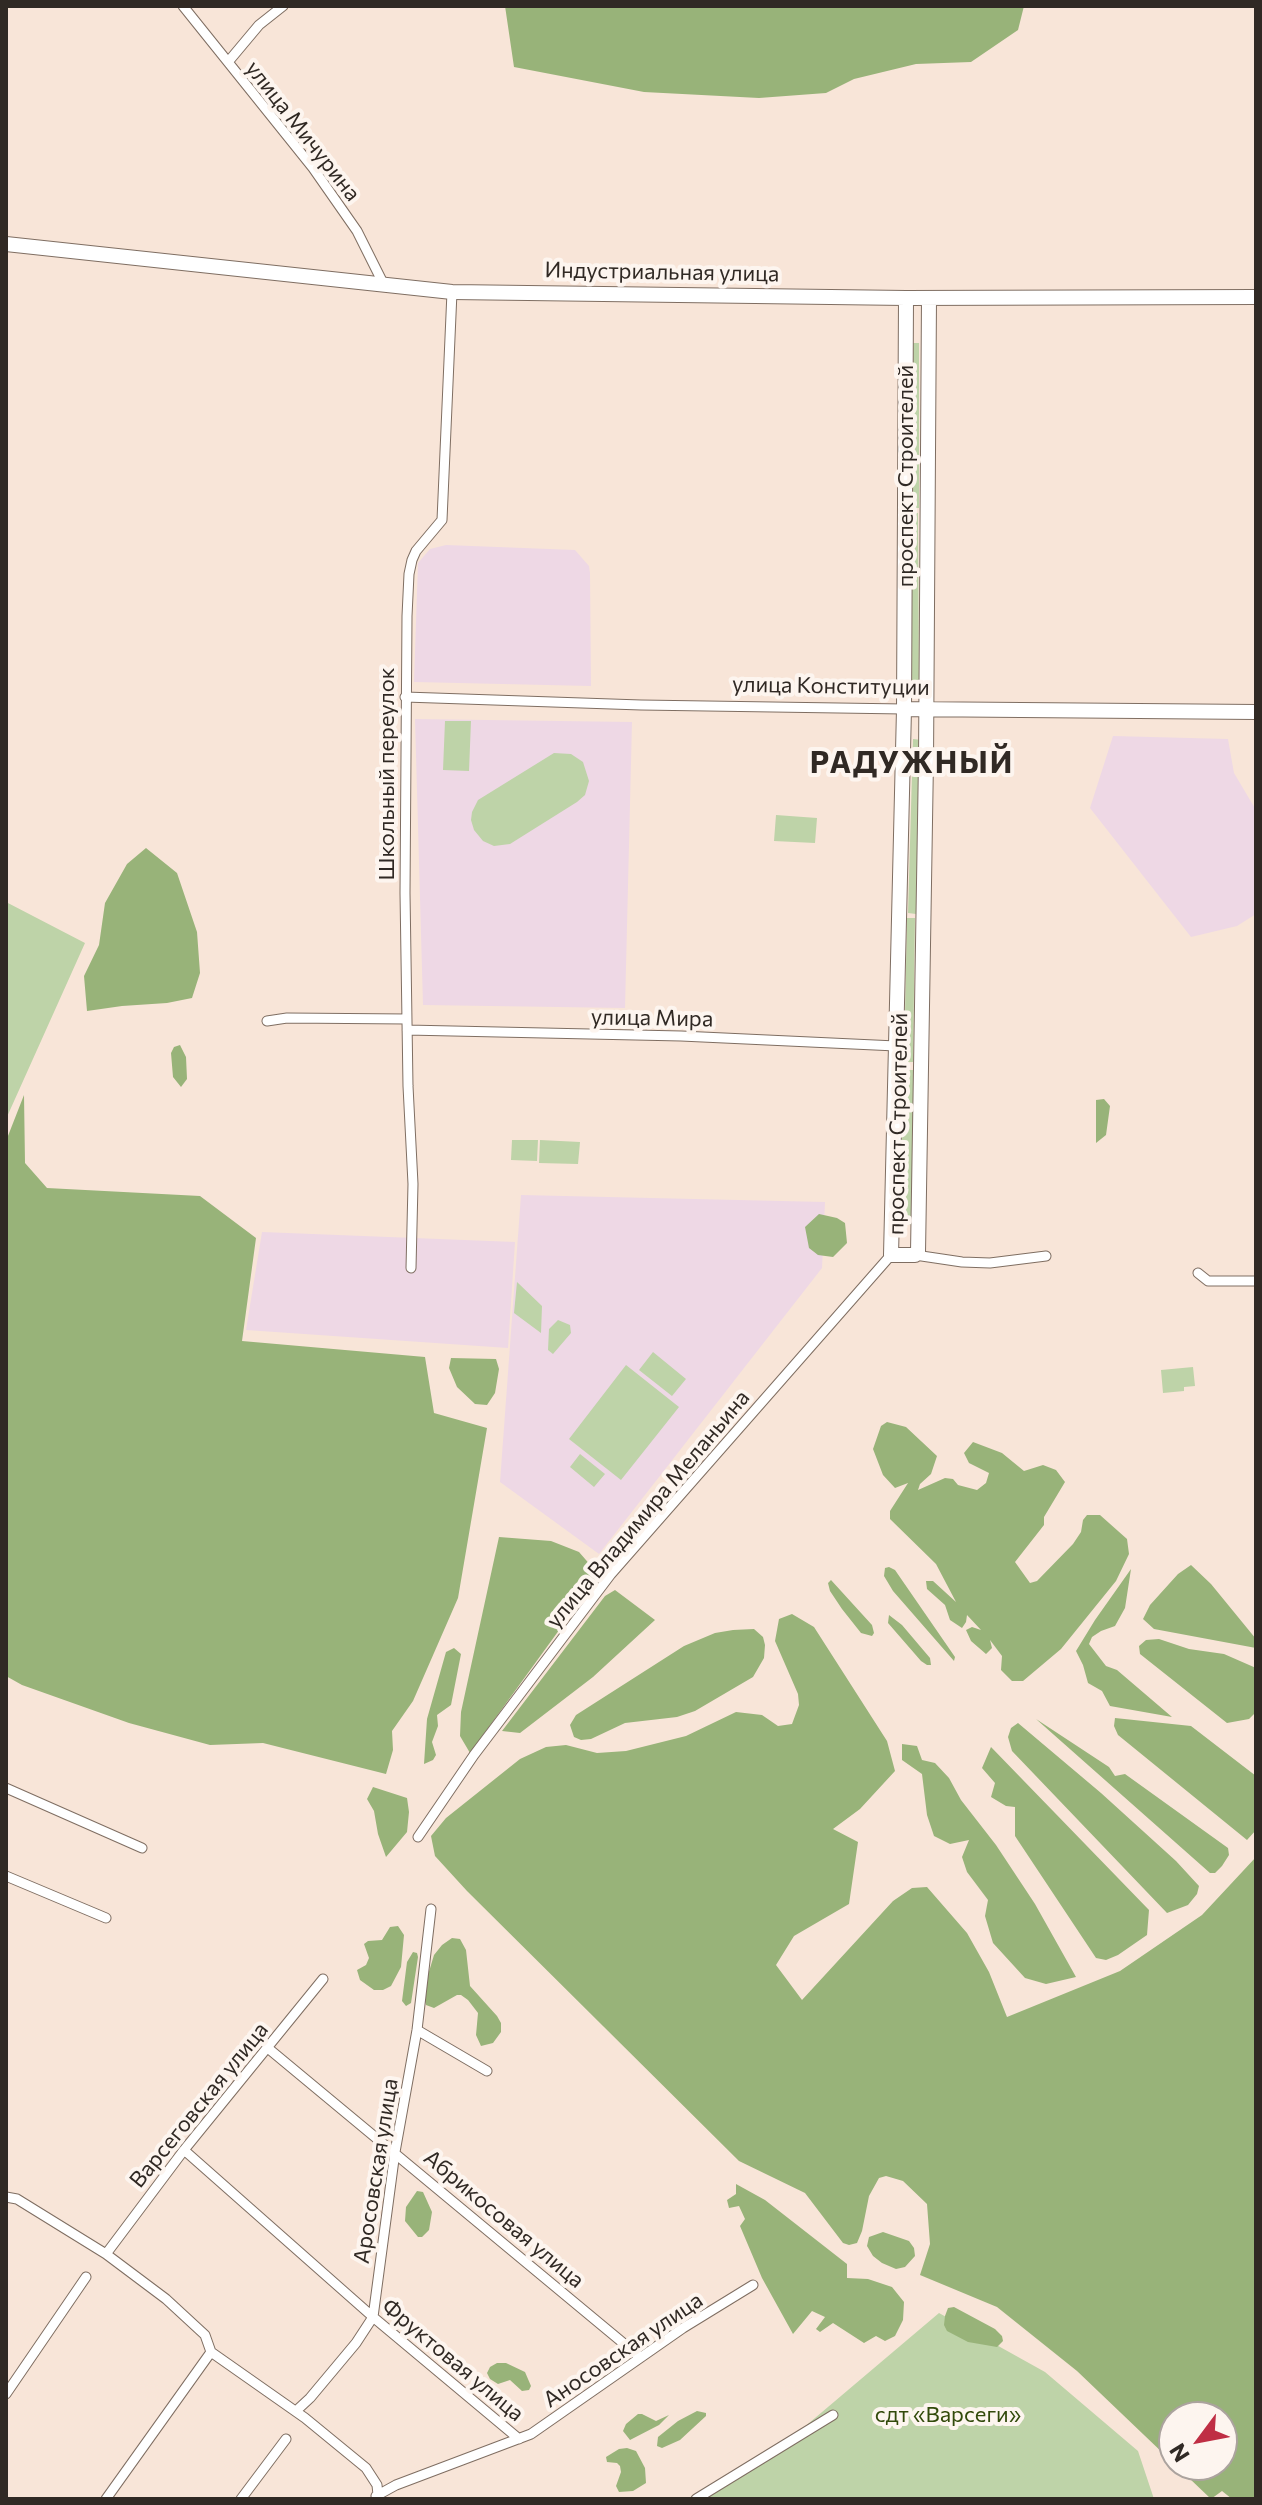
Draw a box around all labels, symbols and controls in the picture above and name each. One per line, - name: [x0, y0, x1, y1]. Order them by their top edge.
- street label: улица Мичурина: [240, 56, 366, 206]
- street label: Индустриальная улица: [544, 257, 780, 287]
- street label: проспект Строителей: [893, 365, 919, 587]
- street label: Школьный переулок: [374, 667, 400, 881]
- street label: улица Конституции: [732, 671, 930, 701]
- district label: РАДУЖНЫЙ: [810, 745, 1014, 781]
- street label: улица Мира: [591, 1004, 713, 1032]
- street label: проспект Строителей: [883, 1013, 913, 1235]
- street label: улица Владимира Меланьина: [541, 1385, 755, 1633]
- street label: Варсеговская улица: [124, 2017, 274, 2193]
- street label: Аросовская улица: [348, 2077, 404, 2265]
- street label: Абрикосовая улица: [419, 2144, 589, 2294]
- street label: Аносовская улица: [538, 2287, 708, 2413]
- street label: Фруктовая улица: [377, 2293, 529, 2427]
- north arrow: [1158, 2401, 1238, 2481]
- park label: сдт «Варсеги»: [875, 2402, 1021, 2428]
- text: N: [1163, 2439, 1195, 2467]

